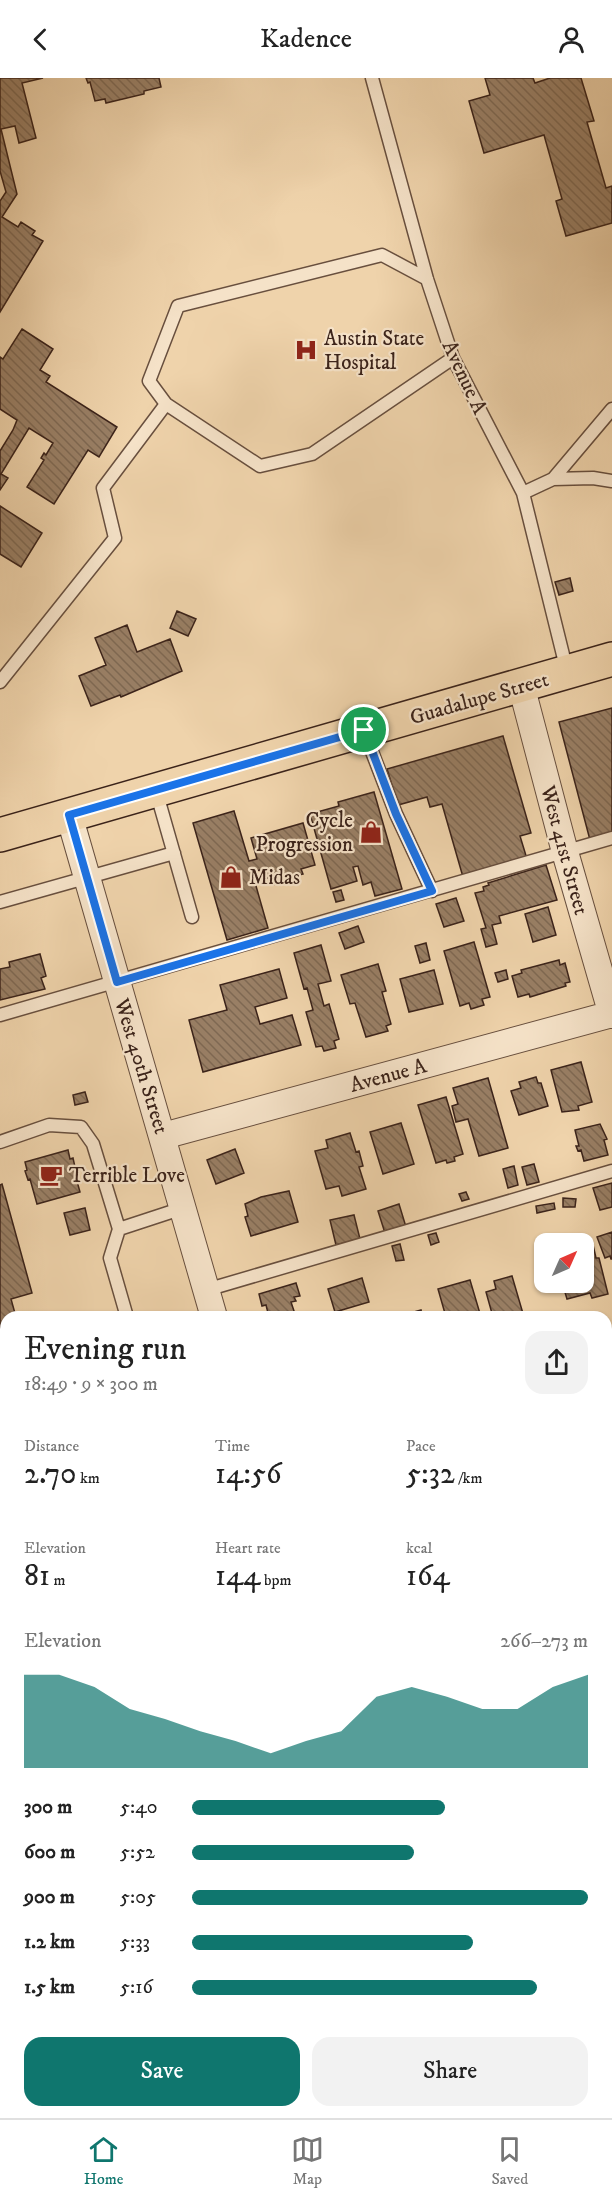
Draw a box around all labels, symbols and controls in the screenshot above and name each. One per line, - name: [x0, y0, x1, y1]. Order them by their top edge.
- text: Kadence: [260, 22, 352, 56]
- icon: back: [24, 23, 57, 56]
- icon: person: [555, 23, 588, 56]
- place label: Austin State Hospital: [324, 326, 425, 376]
- street label: Avenue A: [436, 336, 493, 419]
- hospital icon: Austin State Hospital: [293, 337, 319, 363]
- street label: Guadalupe Street: [407, 667, 552, 731]
- pin: [338, 704, 389, 755]
- icon: arrive: [347, 713, 380, 746]
- street label: West 41st Street: [534, 782, 594, 918]
- place label: Cycle Progression: [255, 808, 353, 858]
- shop icon: Cycle Progression: [358, 819, 384, 845]
- shop icon: Midas: [218, 864, 244, 890]
- place label: Midas: [249, 865, 300, 891]
- street label: West 40th Street: [108, 994, 174, 1138]
- street label: Avenue A: [347, 1053, 430, 1099]
- cafe icon: Terrible Love: [38, 1162, 64, 1188]
- place label: Terrible Love: [69, 1163, 185, 1189]
- north arrow: [534, 1233, 594, 1293]
- map controls: [534, 1233, 594, 1293]
- text: Evening run: [24, 1329, 186, 1370]
- button: share: [525, 1331, 588, 1394]
- text: 18:49 · 9 × 300 m: [24, 1372, 158, 1397]
- text: Distance: [24, 1436, 79, 1456]
- text: Time: [215, 1436, 250, 1456]
- text: Pace: [406, 1436, 436, 1456]
- text: 2.70: [24, 1456, 76, 1493]
- text: 14:56: [215, 1456, 282, 1493]
- text: 5:32: [406, 1456, 455, 1493]
- text: km: [76, 1468, 100, 1488]
- text: /km: [455, 1468, 482, 1488]
- text: Elevation: [24, 1538, 86, 1558]
- text: Heart rate: [215, 1538, 281, 1558]
- text: kcal: [406, 1538, 432, 1558]
- text: 81: [24, 1558, 50, 1595]
- text: 144: [215, 1558, 261, 1595]
- text: 164: [406, 1558, 450, 1595]
- text: m: [50, 1570, 65, 1590]
- text: bpm: [261, 1570, 292, 1590]
- text: Elevation: [24, 1629, 101, 1654]
- text: 266–273 m: [500, 1629, 588, 1654]
- text: 300 m: [24, 1795, 72, 1820]
- text: 5:40: [120, 1795, 157, 1820]
- text: 600 m: [24, 1840, 75, 1865]
- text: 5:52: [120, 1840, 155, 1865]
- text: 900 m: [24, 1885, 75, 1910]
- text: 5:05: [120, 1885, 156, 1910]
- text: 1.2 km: [24, 1930, 75, 1955]
- text: 5:33: [120, 1930, 150, 1955]
- text: 1.5 km: [24, 1975, 75, 2000]
- text: 5:16: [120, 1975, 153, 2000]
- button: Save: [24, 2037, 300, 2106]
- button: Share: [312, 2037, 588, 2106]
- tab: Home: [84, 2133, 123, 2189]
- tab: Map: [291, 2133, 324, 2189]
- tab: Saved: [491, 2133, 528, 2189]

